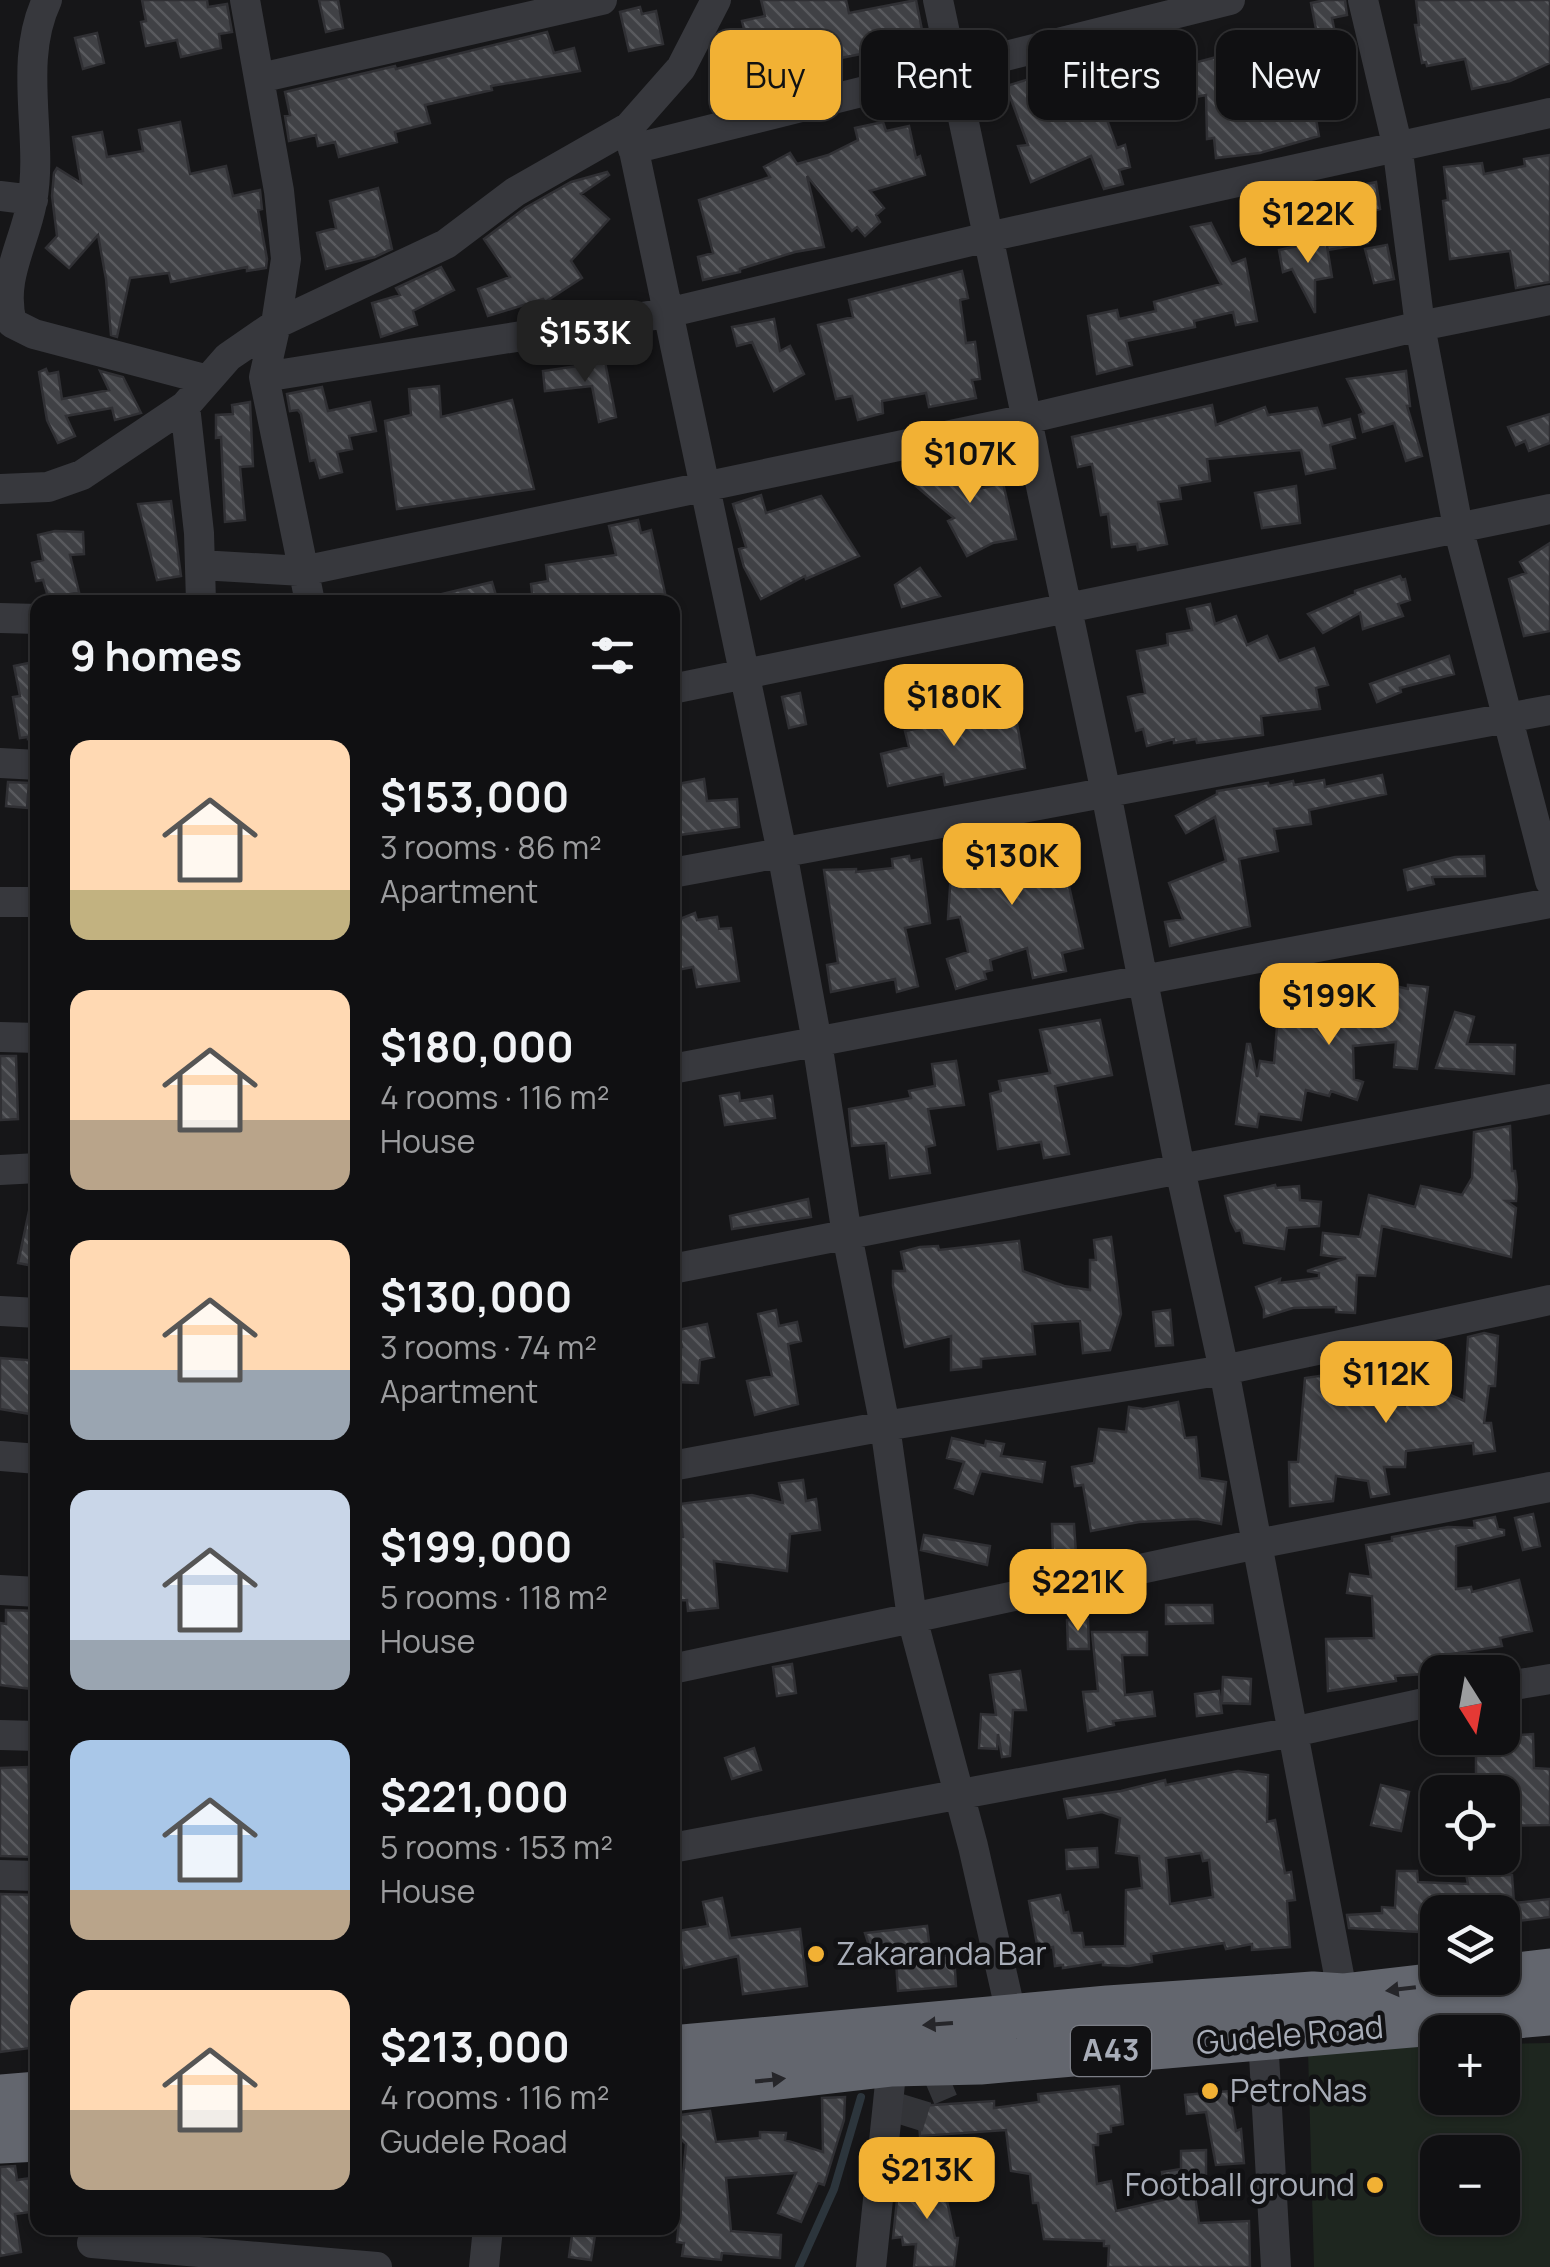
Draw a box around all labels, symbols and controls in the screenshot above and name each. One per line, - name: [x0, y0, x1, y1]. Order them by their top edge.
- chip: Buy: [710, 30, 841, 120]
- chip: Rent: [861, 30, 1008, 120]
- chip: Filters: [1028, 30, 1196, 120]
- chip: New: [1216, 30, 1356, 120]
- pin: $122K: [1238, 181, 1378, 266]
- text: $122K: [1262, 191, 1354, 235]
- pin: $153K: [515, 300, 655, 385]
- text: $153K: [539, 310, 631, 354]
- pin: $107K: [900, 421, 1040, 506]
- text: $107K: [924, 431, 1016, 475]
- text: 9 homes: [70, 626, 242, 684]
- icon: filters: [585, 628, 640, 683]
- pin: $180K: [884, 664, 1024, 749]
- text: $180K: [906, 674, 1002, 718]
- text: $153,000: [380, 767, 569, 825]
- icon: home: [150, 780, 270, 900]
- pin: $130K: [942, 823, 1082, 908]
- text: 3 rooms · 86 m²: [380, 825, 602, 869]
- text: $130K: [965, 833, 1059, 877]
- text: Apartment: [380, 869, 538, 913]
- pin: $199K: [1259, 963, 1399, 1048]
- text: $199K: [1282, 973, 1376, 1017]
- text: $180,000: [380, 1017, 574, 1075]
- icon: home: [150, 1030, 270, 1150]
- text: 4 rooms · 116 m²: [380, 1075, 609, 1119]
- text: House: [380, 1119, 475, 1163]
- text: $130,000: [380, 1267, 573, 1325]
- icon: home: [150, 1280, 270, 1400]
- text: 3 rooms · 74 m²: [380, 1325, 597, 1369]
- pin: $112K: [1316, 1341, 1456, 1426]
- text: $112K: [1342, 1351, 1430, 1395]
- text: Apartment: [380, 1369, 538, 1413]
- text: $199,000: [380, 1517, 572, 1575]
- icon: home: [150, 1530, 270, 1650]
- pin: $221K: [1008, 1549, 1148, 1634]
- text: $221K: [1032, 1559, 1124, 1603]
- text: 5 rooms · 118 m²: [380, 1575, 608, 1619]
- text: House: [380, 1619, 475, 1663]
- north arrow: [1420, 1655, 1520, 1755]
- map controls: [1420, 1655, 1520, 2235]
- text: $221,000: [380, 1767, 569, 1825]
- button: locate: [1420, 1775, 1520, 1875]
- icon: home: [150, 1780, 270, 1900]
- text: 5 rooms · 153 m²: [380, 1825, 613, 1869]
- text: House: [380, 1869, 475, 1913]
- button: layers: [1420, 1895, 1520, 1995]
- place label: Zakaranda Bar: [836, 1931, 1047, 1975]
- marker: Zakaranda Bar: [805, 1943, 827, 1965]
- one-way arrow: [1385, 1981, 1416, 1997]
- street label: Gudele Road: [1195, 2004, 1385, 2064]
- button: +: [1420, 2015, 1520, 2115]
- one-way arrow: [921, 2016, 953, 2032]
- text: $213,000: [380, 2017, 570, 2075]
- road number: A43: [1071, 2026, 1151, 2076]
- icon: home: [150, 2030, 270, 2150]
- place label: PetroNas: [1230, 2068, 1367, 2112]
- one-way arrow: [754, 2071, 786, 2087]
- text: 4 rooms · 116 m²: [380, 2075, 609, 2119]
- marker: PetroNas: [1199, 2080, 1221, 2102]
- text: Gudele Road: [380, 2119, 568, 2163]
- button: −: [1420, 2135, 1520, 2235]
- pin: $213K: [857, 2137, 997, 2222]
- text: $213K: [881, 2147, 973, 2191]
- place label: Football ground: [1125, 2162, 1355, 2206]
- marker: Football ground: [1364, 2174, 1386, 2196]

